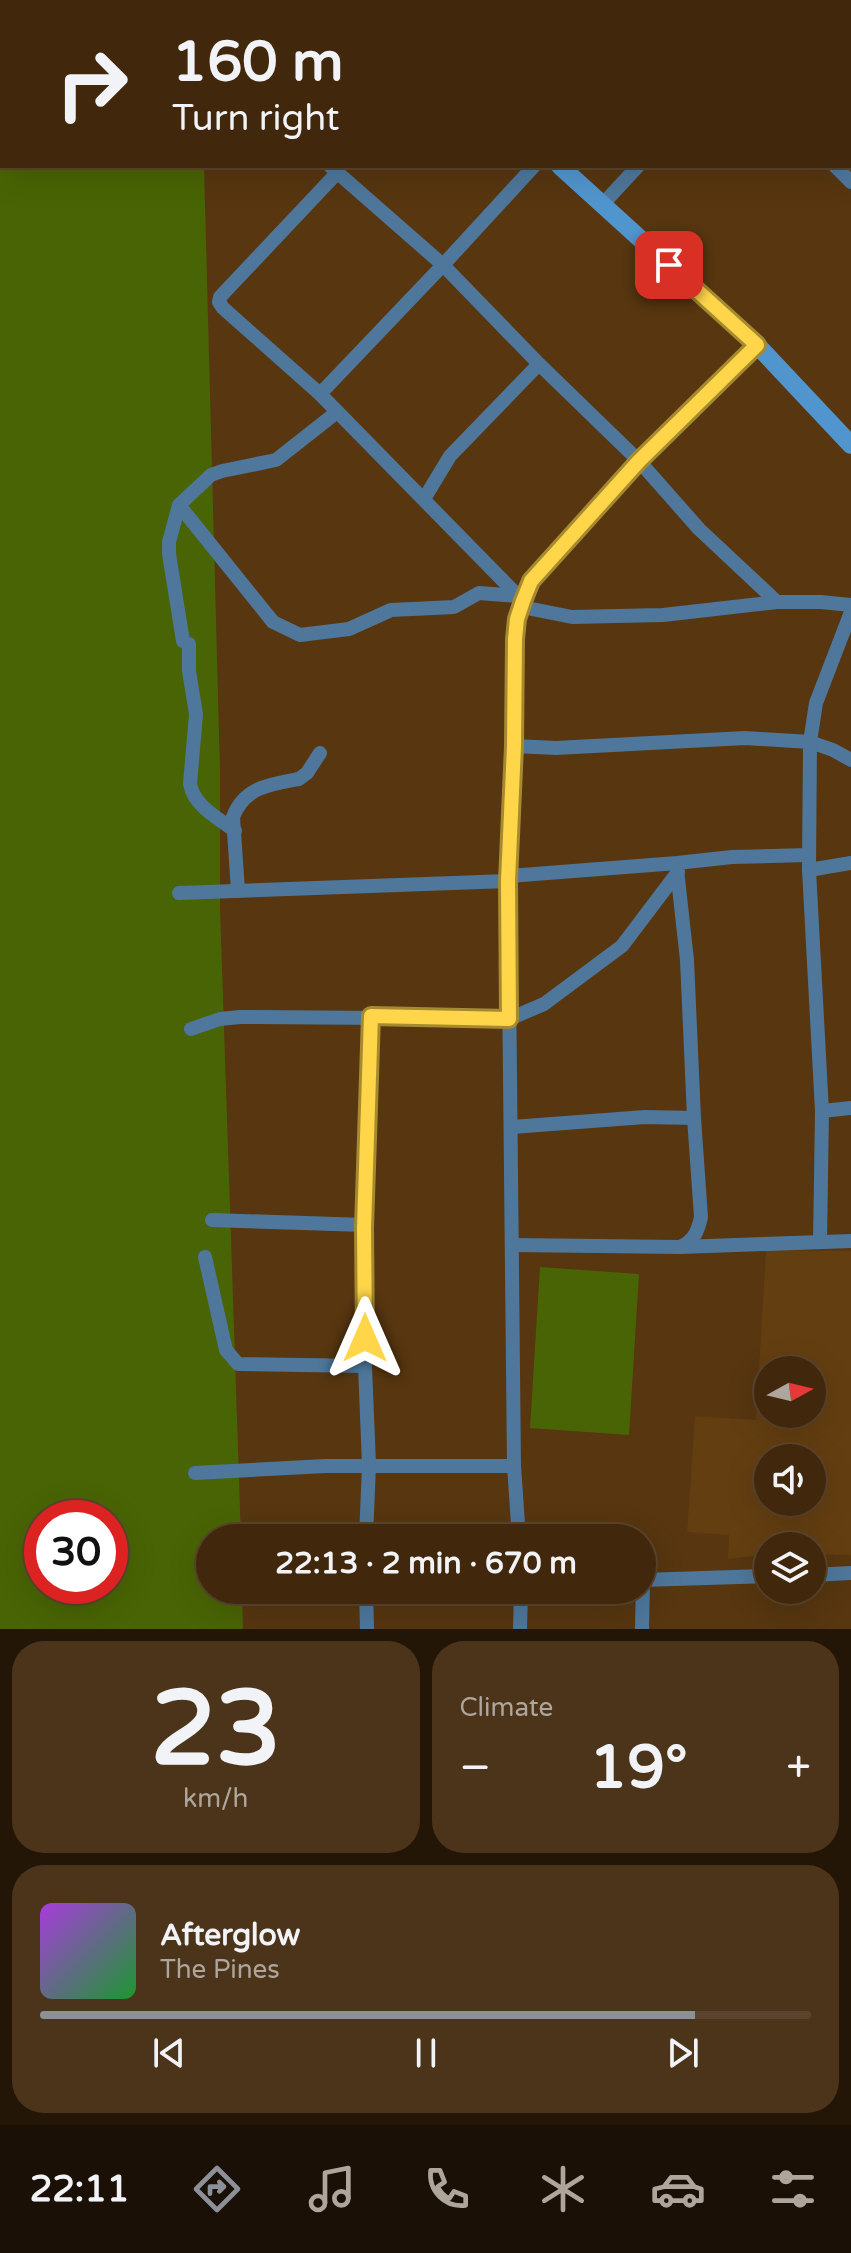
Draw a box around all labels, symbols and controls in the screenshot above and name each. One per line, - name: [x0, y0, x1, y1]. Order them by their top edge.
- text: 160 m: [172, 29, 343, 96]
- icon: right: [40, 32, 144, 136]
- text: Turn right: [172, 97, 339, 140]
- pin: [635, 231, 703, 299]
- icon: arrive: [647, 243, 691, 287]
- position arrow: [323, 1296, 407, 1380]
- north arrow: [754, 1356, 826, 1428]
- map controls: [754, 1356, 826, 1604]
- button: sound: [754, 1444, 826, 1516]
- speed limit sign: 30: [24, 1500, 128, 1604]
- button: layers: [754, 1532, 826, 1604]
- text: 22:13 · 2 min · 670 m: [275, 1545, 577, 1582]
- text: 23: [150, 1668, 281, 1793]
- text: Climate: [460, 1692, 553, 1723]
- text: 19°: [590, 1732, 688, 1804]
- text: −: [460, 1742, 491, 1795]
- text: +: [786, 1742, 811, 1795]
- text: km/h: [183, 1783, 248, 1814]
- text: Afterglow: [160, 1917, 300, 1954]
- text: The Pines: [160, 1954, 280, 1985]
- icon: previous: [147, 2031, 191, 2075]
- icon: pause: [404, 2031, 448, 2075]
- icon: next: [661, 2031, 705, 2075]
- icon: directions: [189, 2161, 245, 2217]
- icon: music: [304, 2161, 360, 2217]
- icon: phone: [419, 2161, 475, 2217]
- icon: climate: [535, 2161, 591, 2217]
- icon: car: [650, 2161, 706, 2217]
- icon: filters: [765, 2161, 821, 2217]
- text: 22:11: [30, 2168, 129, 2211]

